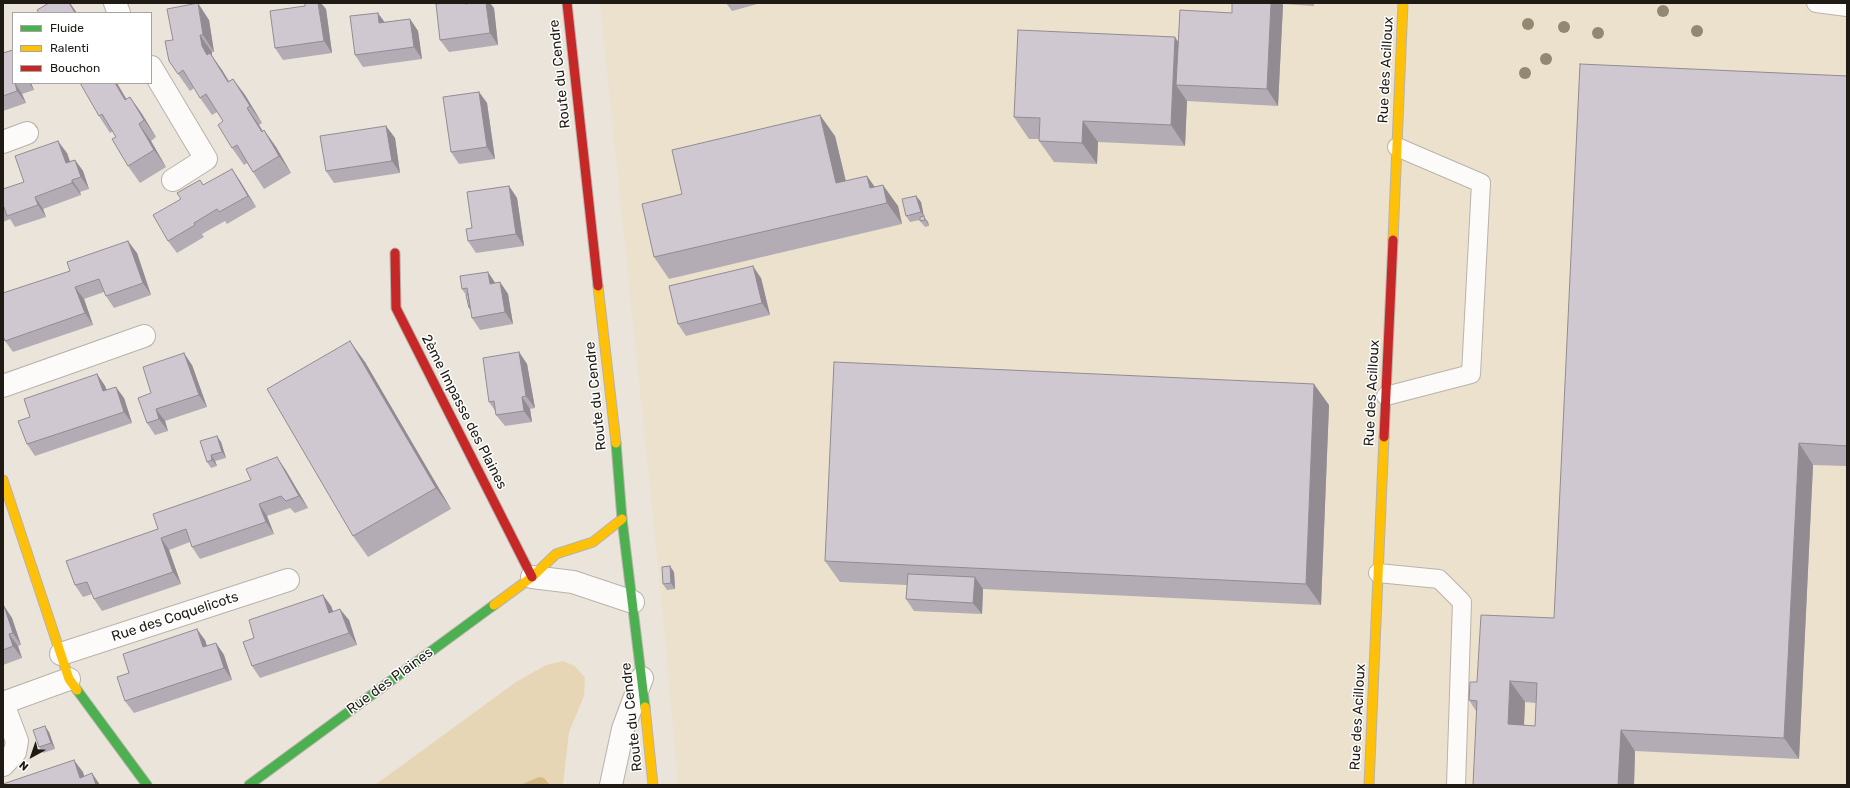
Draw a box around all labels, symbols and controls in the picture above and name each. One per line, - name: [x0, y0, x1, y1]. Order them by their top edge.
- legend: [12, 12, 152, 84]
- street label: Rue des Acilloux: [1375, 16, 1397, 124]
- street label: Route du Cendre: [546, 19, 574, 129]
- text: Fluide: [50, 21, 84, 35]
- text: Ralenti: [50, 41, 89, 55]
- text: Bouchon: [50, 61, 100, 75]
- street label: 2ème Impasse des Plaines: [418, 332, 510, 492]
- street label: Rue des Acilloux: [1361, 339, 1383, 447]
- street label: Route du Cendre: [582, 341, 610, 451]
- street label: Rue des Coquelicots: [109, 589, 241, 645]
- street label: Rue des Plaines: [344, 644, 436, 718]
- street label: Route du Cendre: [618, 662, 646, 772]
- street label: Rue des Acilloux: [1347, 663, 1369, 771]
- north arrow: [12, 736, 52, 776]
- text: N: [17, 758, 31, 773]

